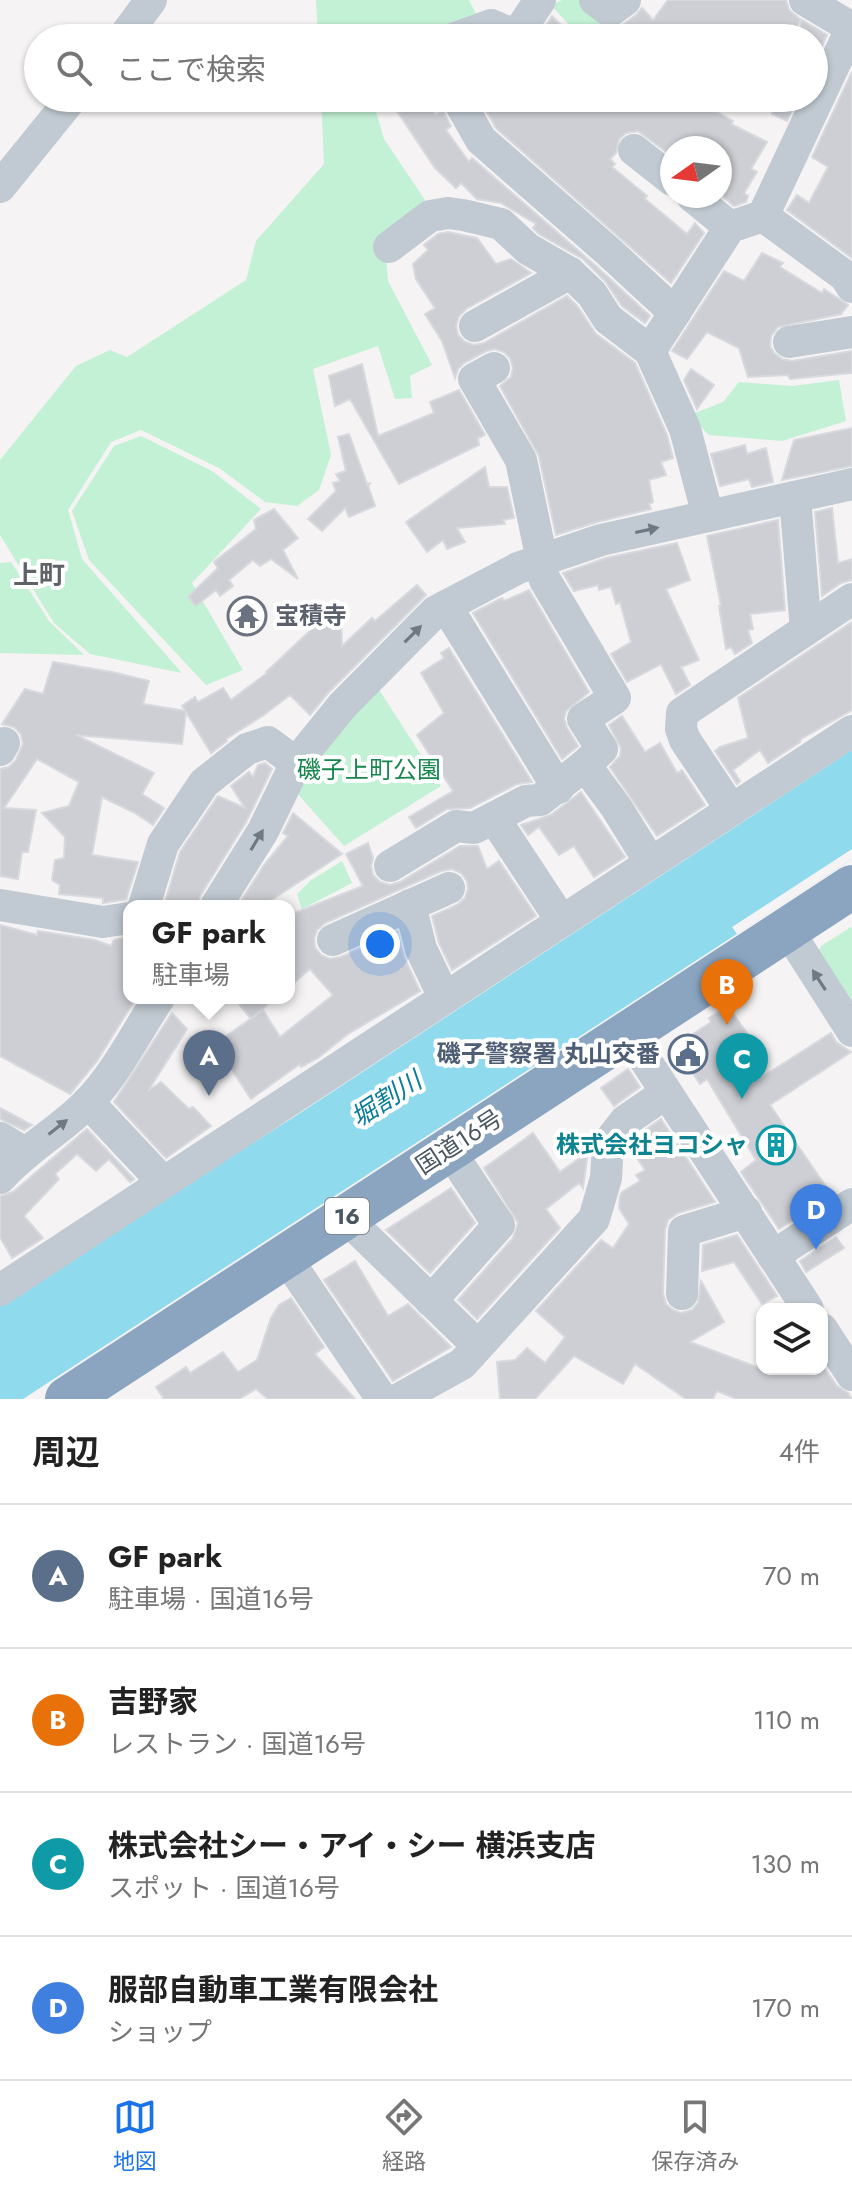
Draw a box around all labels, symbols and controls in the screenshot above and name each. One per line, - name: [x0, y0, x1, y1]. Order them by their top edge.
- search box: [24, 24, 828, 112]
- icon: search: [52, 46, 96, 90]
- text: ここで検索: [116, 48, 266, 91]
- north arrow: [660, 136, 732, 208]
- one-way arrow: [635, 523, 660, 536]
- district label: 上町: [13, 556, 65, 594]
- temple icon: 宝積寺: [226, 595, 268, 637]
- place label: 宝積寺: [275, 598, 347, 633]
- one-way arrow: [403, 625, 421, 644]
- park label: 磯子上町公園: [297, 752, 441, 787]
- one-way arrow: [250, 829, 264, 851]
- popup: [123, 900, 295, 1004]
- text: GF park: [152, 911, 266, 954]
- your location: [360, 924, 400, 964]
- text: 駐車場: [152, 956, 230, 994]
- pin: B: [701, 959, 753, 1025]
- one-way arrow: [812, 969, 827, 991]
- pin: A: [183, 1030, 235, 1096]
- public building icon: 磯子警察署 丸山交番: [667, 1033, 709, 1075]
- pin: C: [716, 1033, 768, 1099]
- place label: 磯子警察署 丸山交番: [437, 1036, 660, 1071]
- water label: 堀割川: [343, 1060, 432, 1136]
- street label: 国道16号: [409, 1101, 509, 1183]
- one-way arrow: [48, 1119, 69, 1135]
- building icon: 株式会社ヨコシャ: [755, 1124, 797, 1166]
- place label: 株式会社ヨコシャ: [556, 1127, 748, 1162]
- pin: D: [790, 1184, 842, 1250]
- road number: 16: [325, 1198, 369, 1234]
- map controls: [756, 1303, 828, 1375]
- button: layers: [756, 1303, 828, 1375]
- text: 周辺: [32, 1428, 100, 1477]
- text: 4件: [779, 1433, 820, 1471]
- text: GF park: [108, 1535, 222, 1578]
- text: A: [48, 1557, 68, 1595]
- text: 70 m: [763, 1557, 820, 1595]
- text: 駐車場 · 国道16号: [108, 1580, 314, 1618]
- text: 吉野家: [108, 1680, 198, 1723]
- text: B: [49, 1701, 67, 1739]
- text: 110 m: [753, 1701, 820, 1739]
- text: レストラン · 国道16号: [108, 1725, 366, 1763]
- text: 株式会社シー・アイ・シー 横浜支店: [108, 1824, 596, 1867]
- text: C: [49, 1845, 67, 1883]
- text: 130 m: [750, 1845, 820, 1883]
- text: スポット · 国道16号: [108, 1869, 340, 1907]
- text: 服部自動車工業有限会社: [108, 1968, 438, 2011]
- text: D: [48, 1989, 68, 2027]
- text: 170 m: [751, 1989, 820, 2027]
- text: ショップ: [108, 2013, 212, 2051]
- tab: 地図: [113, 2095, 157, 2177]
- tab: 経路: [382, 2095, 426, 2177]
- tab: 保存済み: [651, 2095, 739, 2177]

